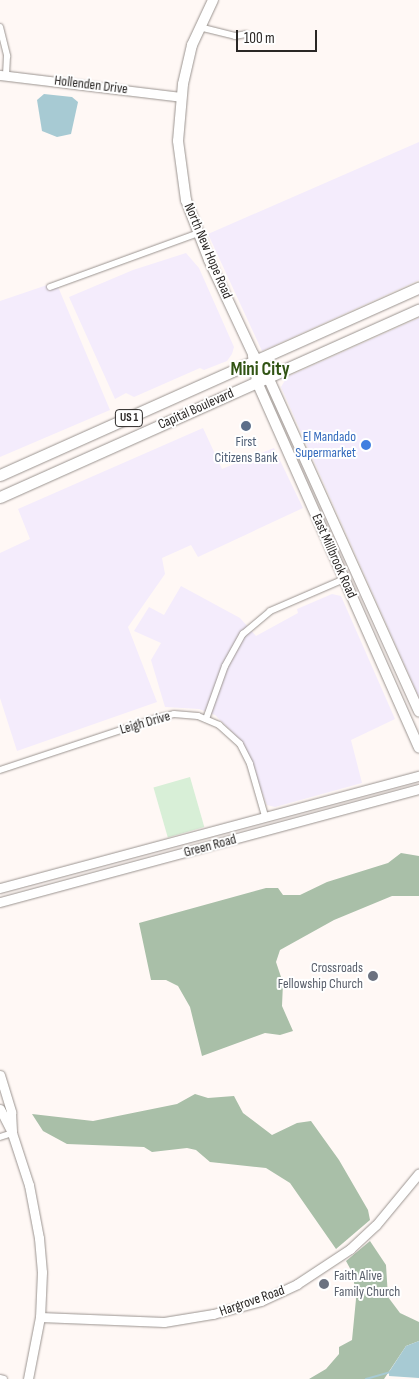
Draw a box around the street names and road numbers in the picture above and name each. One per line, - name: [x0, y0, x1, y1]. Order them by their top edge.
- street label: Hollenden Drive: [53, 72, 129, 98]
- street label: North New Hope Road: [180, 201, 236, 301]
- street label: Capital Boulevard: [156, 385, 236, 433]
- road number: US 1: [114, 408, 144, 428]
- street label: East Millbrook Road: [308, 511, 360, 601]
- street label: Leigh Drive: [118, 708, 172, 738]
- street label: Green Road: [182, 831, 238, 861]
- street label: Hargrove Road: [217, 1282, 287, 1320]

